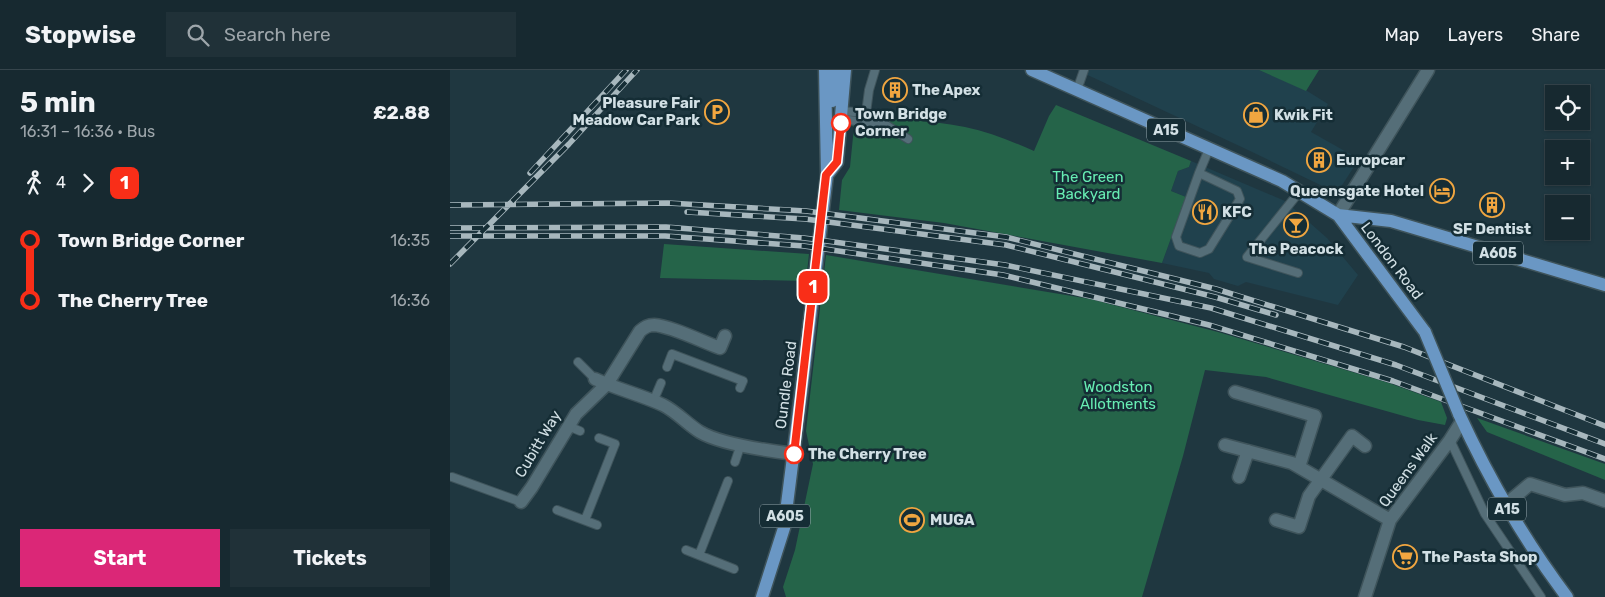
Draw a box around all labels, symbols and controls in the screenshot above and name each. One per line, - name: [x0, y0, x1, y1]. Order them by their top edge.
- search box: [166, 12, 516, 57]
- text: Stopwise: [25, 21, 136, 49]
- icon: search: [184, 21, 212, 49]
- text: Search here: [224, 23, 331, 46]
- text: Map: [1385, 24, 1420, 46]
- text: Layers: [1448, 24, 1503, 46]
- text: Share: [1531, 24, 1580, 46]
- building icon: The Apex: [882, 77, 908, 103]
- place label: The Apex: [912, 81, 981, 99]
- map controls: [1545, 85, 1590, 240]
- button: locate: [1545, 85, 1590, 130]
- text: 5 min: [20, 86, 96, 119]
- place label: Pleasure Fair Meadow Car Park: [572, 94, 700, 129]
- parking icon: Pleasure Fair Meadow Car Park: [704, 99, 730, 125]
- text: £2.88: [373, 101, 430, 124]
- shop icon: Kwik Fit: [1243, 102, 1269, 128]
- place label: Town Bridge Corner: [855, 105, 947, 140]
- place label: Kwik Fit: [1274, 106, 1333, 124]
- marker: Town Bridge Corner: [831, 113, 851, 133]
- road number: A15: [1147, 118, 1185, 142]
- text: 16:31 – 16:36 · Bus: [20, 122, 155, 141]
- button: +: [1545, 140, 1590, 185]
- building icon: Europcar: [1306, 147, 1332, 173]
- place label: Europcar: [1336, 151, 1405, 169]
- park label: The Green Backyard: [1052, 168, 1124, 203]
- icon: walk: [20, 169, 48, 197]
- icon: forward: [74, 169, 102, 197]
- text: 1: [120, 172, 129, 194]
- text: 4: [56, 173, 66, 192]
- hotel icon: Queensgate Hotel: [1429, 178, 1455, 204]
- place label: Queensgate Hotel: [1290, 182, 1424, 200]
- building icon: SF Dentist: [1479, 192, 1505, 218]
- button: −: [1545, 195, 1590, 240]
- restaurant icon: KFC: [1192, 199, 1218, 225]
- place label: KFC: [1222, 203, 1252, 221]
- bar icon: The Peacock: [1283, 212, 1309, 238]
- street label: London Road: [1357, 219, 1427, 303]
- place label: SF Dentist: [1453, 220, 1531, 238]
- text: Town Bridge Corner: [58, 229, 244, 252]
- text: 16:35: [390, 231, 430, 250]
- place label: The Peacock: [1249, 240, 1343, 258]
- road number: A605: [1473, 242, 1523, 264]
- line badge: 1: [797, 271, 829, 303]
- text: 1: [809, 276, 817, 298]
- text: The Cherry Tree: [58, 289, 208, 312]
- text: 16:36: [390, 291, 430, 310]
- street label: Oundle Road: [772, 340, 800, 430]
- park label: Woodston Allotments: [1080, 378, 1156, 413]
- street label: Cubitt Way: [511, 407, 565, 481]
- street label: Queens Walk: [1375, 429, 1441, 511]
- marker: The Cherry Tree: [784, 444, 804, 464]
- place label: The Cherry Tree: [808, 445, 927, 463]
- road number: A15: [1488, 498, 1526, 520]
- road number: A605: [760, 504, 810, 528]
- sports icon: MUGA: [899, 507, 925, 533]
- place label: MUGA: [930, 511, 975, 529]
- button: Start: [20, 529, 220, 587]
- button: Tickets: [230, 529, 430, 587]
- supermarket icon: The Pasta Shop: [1392, 544, 1418, 570]
- place label: The Pasta Shop: [1422, 548, 1538, 566]

